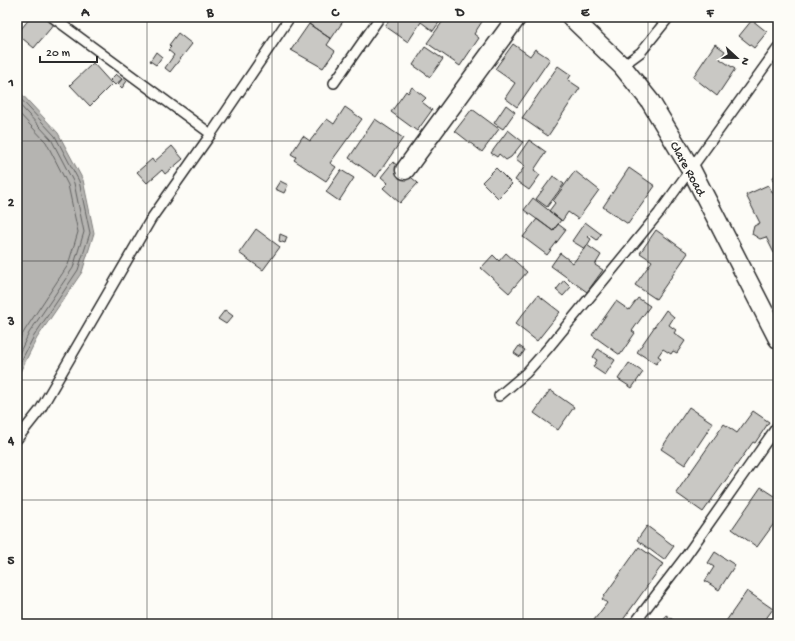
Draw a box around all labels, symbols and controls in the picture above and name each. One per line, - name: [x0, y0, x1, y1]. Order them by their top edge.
- text: A: [80, 6, 90, 21]
- text: B: [206, 6, 215, 21]
- text: C: [330, 6, 340, 21]
- text: D: [455, 6, 465, 21]
- text: E: [581, 6, 590, 21]
- text: F: [706, 6, 715, 21]
- scale bar: [40, 38, 97, 64]
- north arrow: [717, 38, 757, 78]
- text: 20 m: [46, 47, 71, 61]
- text: N: [738, 55, 751, 67]
- text: 1: [7, 76, 14, 91]
- street label: Clare Road: [666, 139, 709, 200]
- text: 2: [8, 196, 15, 211]
- text: 3: [7, 315, 15, 330]
- text: 4: [7, 434, 15, 449]
- text: 5: [8, 554, 15, 569]

